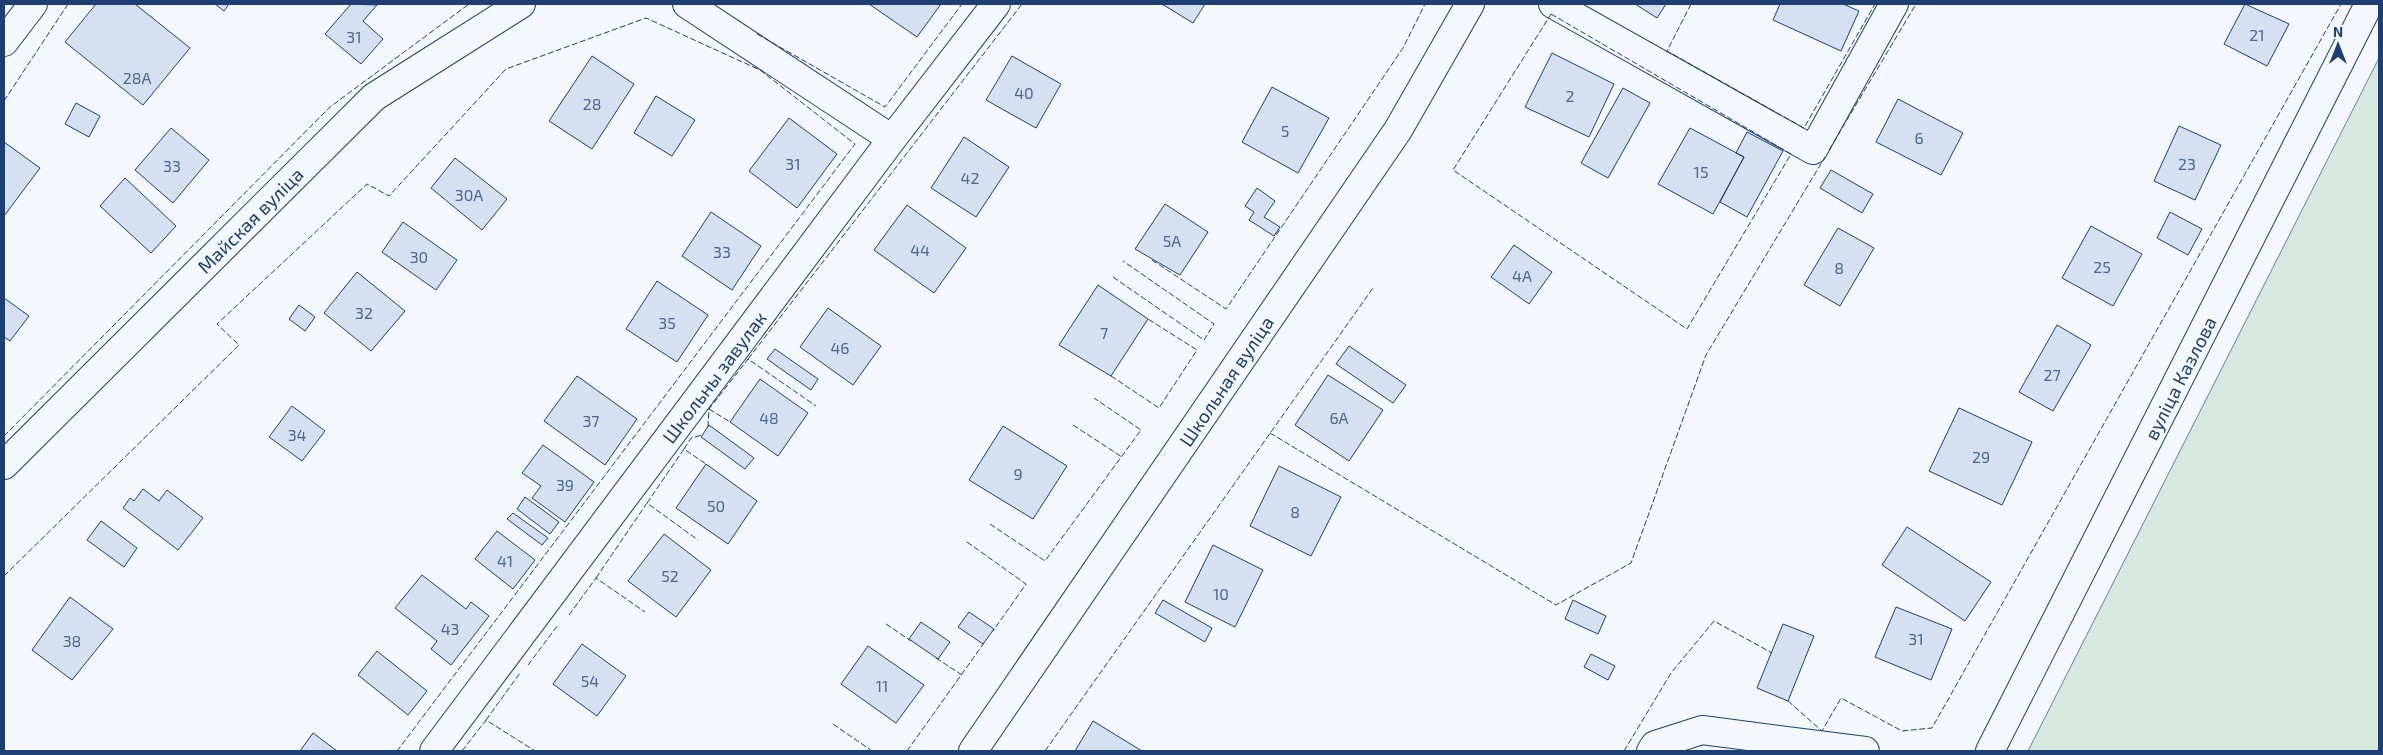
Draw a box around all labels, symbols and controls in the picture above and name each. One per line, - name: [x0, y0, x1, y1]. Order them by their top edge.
- north arrow: [2313, 20, 2363, 70]
- text: N: [2333, 23, 2343, 40]
- house number: 21: [2249, 25, 2265, 44]
- house number: 31: [346, 27, 362, 46]
- house number: 28А: [123, 68, 151, 87]
- house number: 40: [1014, 83, 1034, 102]
- house number: 2: [1566, 86, 1575, 105]
- house number: 28: [583, 94, 601, 113]
- house number: 5: [1281, 121, 1289, 140]
- house number: 6: [1914, 128, 1924, 147]
- house number: 31: [785, 154, 801, 173]
- house number: 23: [2178, 154, 2196, 173]
- house number: 33: [163, 156, 181, 175]
- street label: Майская вуліца: [192, 162, 308, 278]
- house number: 15: [1694, 162, 1708, 181]
- house number: 42: [961, 168, 979, 187]
- house number: 30А: [455, 185, 483, 204]
- house number: 5А: [1163, 231, 1181, 250]
- house number: 44: [910, 240, 930, 259]
- house number: 33: [713, 242, 731, 261]
- house number: 30: [410, 247, 428, 266]
- house number: 25: [2093, 257, 2111, 276]
- house number: 8: [1834, 258, 1844, 277]
- house number: 4А: [1512, 266, 1532, 285]
- house number: 32: [355, 303, 373, 322]
- street label: Школьны завулак: [657, 307, 772, 448]
- street label: Школьная вуліца: [1174, 312, 1279, 451]
- house number: 35: [658, 313, 676, 332]
- street label: вуліца Казлова: [2139, 313, 2222, 444]
- house number: 7: [1100, 323, 1108, 342]
- house number: 46: [831, 338, 850, 357]
- house number: 27: [2043, 365, 2061, 384]
- house number: 48: [759, 408, 779, 427]
- house number: 6А: [1329, 408, 1349, 427]
- house number: 37: [582, 411, 600, 430]
- house number: 34: [288, 425, 307, 444]
- house number: 29: [1972, 447, 1990, 466]
- house number: 9: [1013, 464, 1023, 483]
- house number: 39: [556, 475, 574, 494]
- house number: 50: [707, 496, 725, 515]
- house number: 8: [1290, 502, 1300, 521]
- house number: 41: [497, 551, 513, 570]
- house number: 52: [661, 566, 679, 585]
- house number: 10: [1213, 584, 1229, 603]
- house number: 43: [441, 619, 459, 638]
- house number: 31: [1908, 629, 1924, 648]
- house number: 38: [63, 631, 81, 650]
- house number: 54: [581, 671, 599, 690]
- house number: 11: [876, 676, 888, 695]

